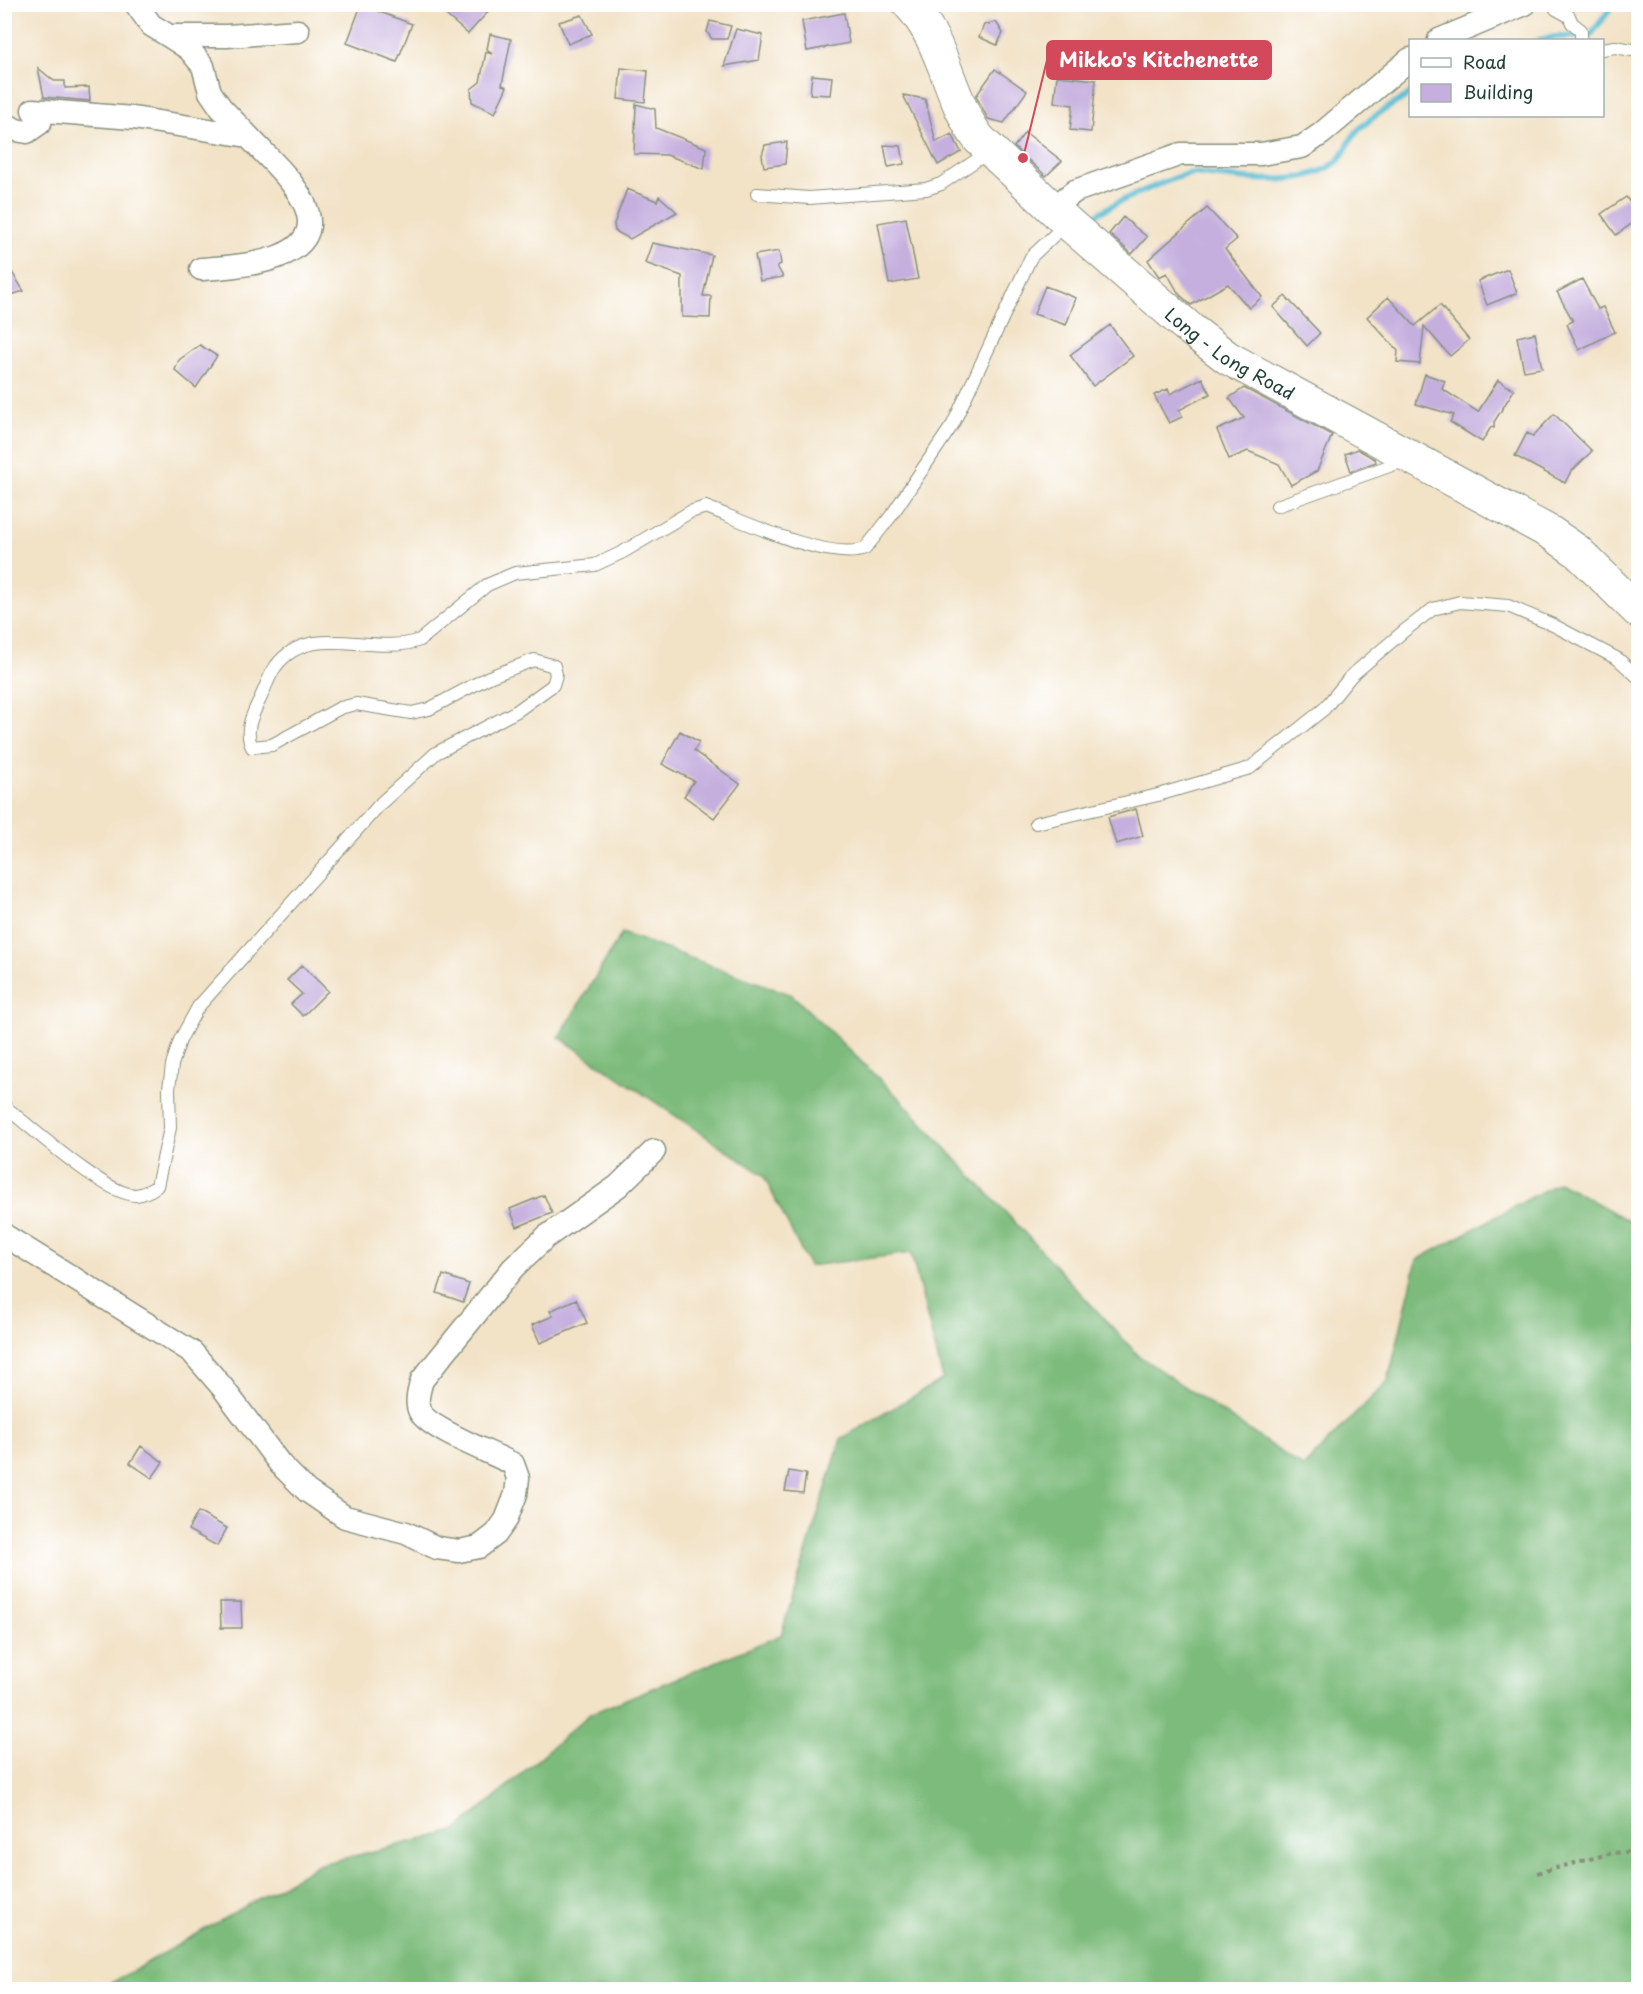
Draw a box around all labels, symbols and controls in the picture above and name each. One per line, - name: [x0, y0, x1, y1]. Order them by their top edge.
- legend: [1409, 39, 1604, 117]
- callout: Mikko's Kitchenette: [1047, 41, 1271, 79]
- text: Mikko's Kitchenette: [1059, 44, 1259, 74]
- text: Road: [1463, 48, 1507, 75]
- text: Building: [1463, 78, 1533, 105]
- street label: Long - Long Road: [1160, 300, 1300, 406]

